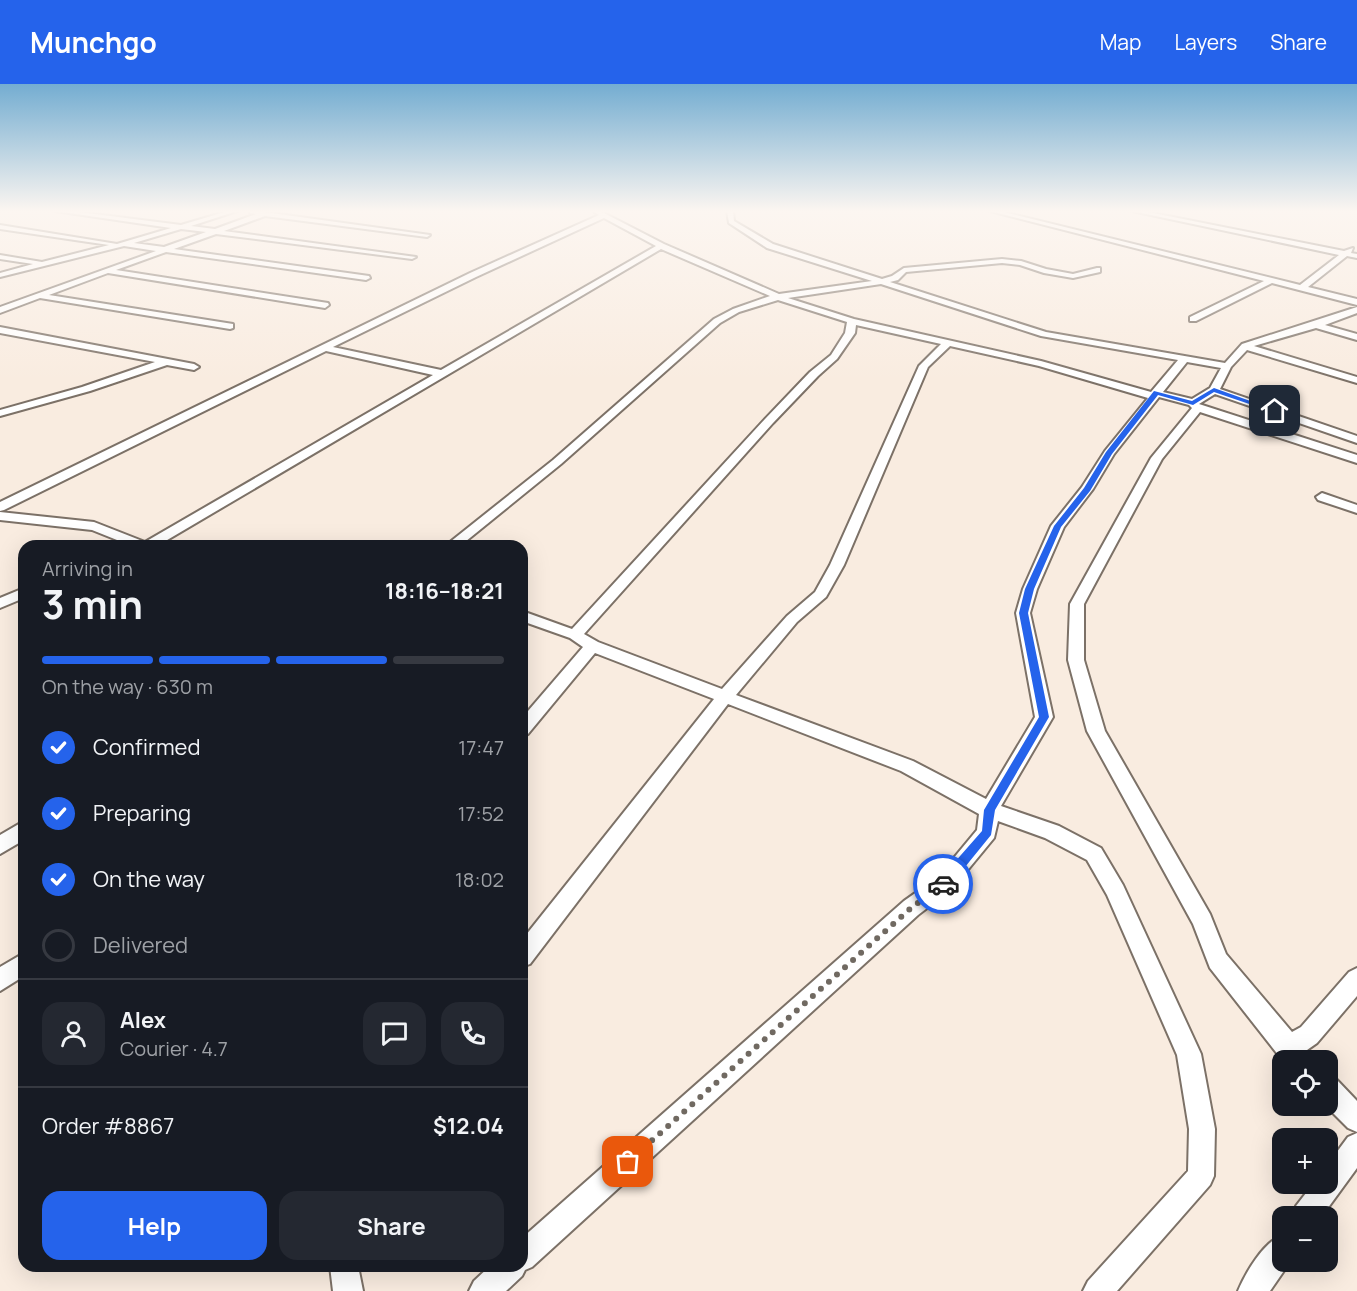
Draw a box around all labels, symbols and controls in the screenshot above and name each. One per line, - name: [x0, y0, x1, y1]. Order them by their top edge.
- text: Munchgo: [30, 23, 157, 61]
- text: Map: [1100, 28, 1141, 56]
- text: Layers: [1174, 28, 1237, 56]
- text: Share: [1270, 28, 1327, 56]
- pin: [1249, 385, 1300, 436]
- icon: home: [1258, 394, 1291, 427]
- text: Arriving in: [42, 555, 133, 582]
- text: 18:16–18:21: [385, 576, 504, 606]
- text: 3 min: [42, 577, 143, 631]
- text: On the way · 630 m: [42, 673, 213, 700]
- icon: check: [42, 731, 75, 764]
- text: Confirmed: [93, 732, 201, 762]
- text: 17:47: [458, 734, 504, 761]
- icon: check: [42, 797, 75, 830]
- text: Preparing: [93, 798, 191, 828]
- text: 17:52: [458, 800, 504, 827]
- courier: [913, 854, 973, 914]
- icon: check: [42, 863, 75, 896]
- text: On the way: [93, 864, 205, 894]
- text: 18:02: [455, 866, 504, 893]
- icon: car: [927, 868, 960, 901]
- text: Delivered: [93, 930, 188, 960]
- button: person: [42, 1002, 105, 1065]
- button: chat: [363, 1002, 426, 1065]
- button: phone: [441, 1002, 504, 1065]
- text: Alex: [120, 1005, 166, 1035]
- text: Courier · 4.7: [120, 1035, 228, 1062]
- map controls: [1272, 1050, 1338, 1272]
- button: locate: [1272, 1050, 1338, 1116]
- text: Order #8867: [42, 1111, 174, 1141]
- text: $12.04: [433, 1111, 504, 1141]
- button: +: [1272, 1128, 1338, 1194]
- pin: [602, 1136, 653, 1187]
- icon: bag: [611, 1145, 644, 1178]
- button: Help: [42, 1191, 267, 1260]
- button: Share: [279, 1191, 504, 1260]
- button: −: [1272, 1206, 1338, 1272]

